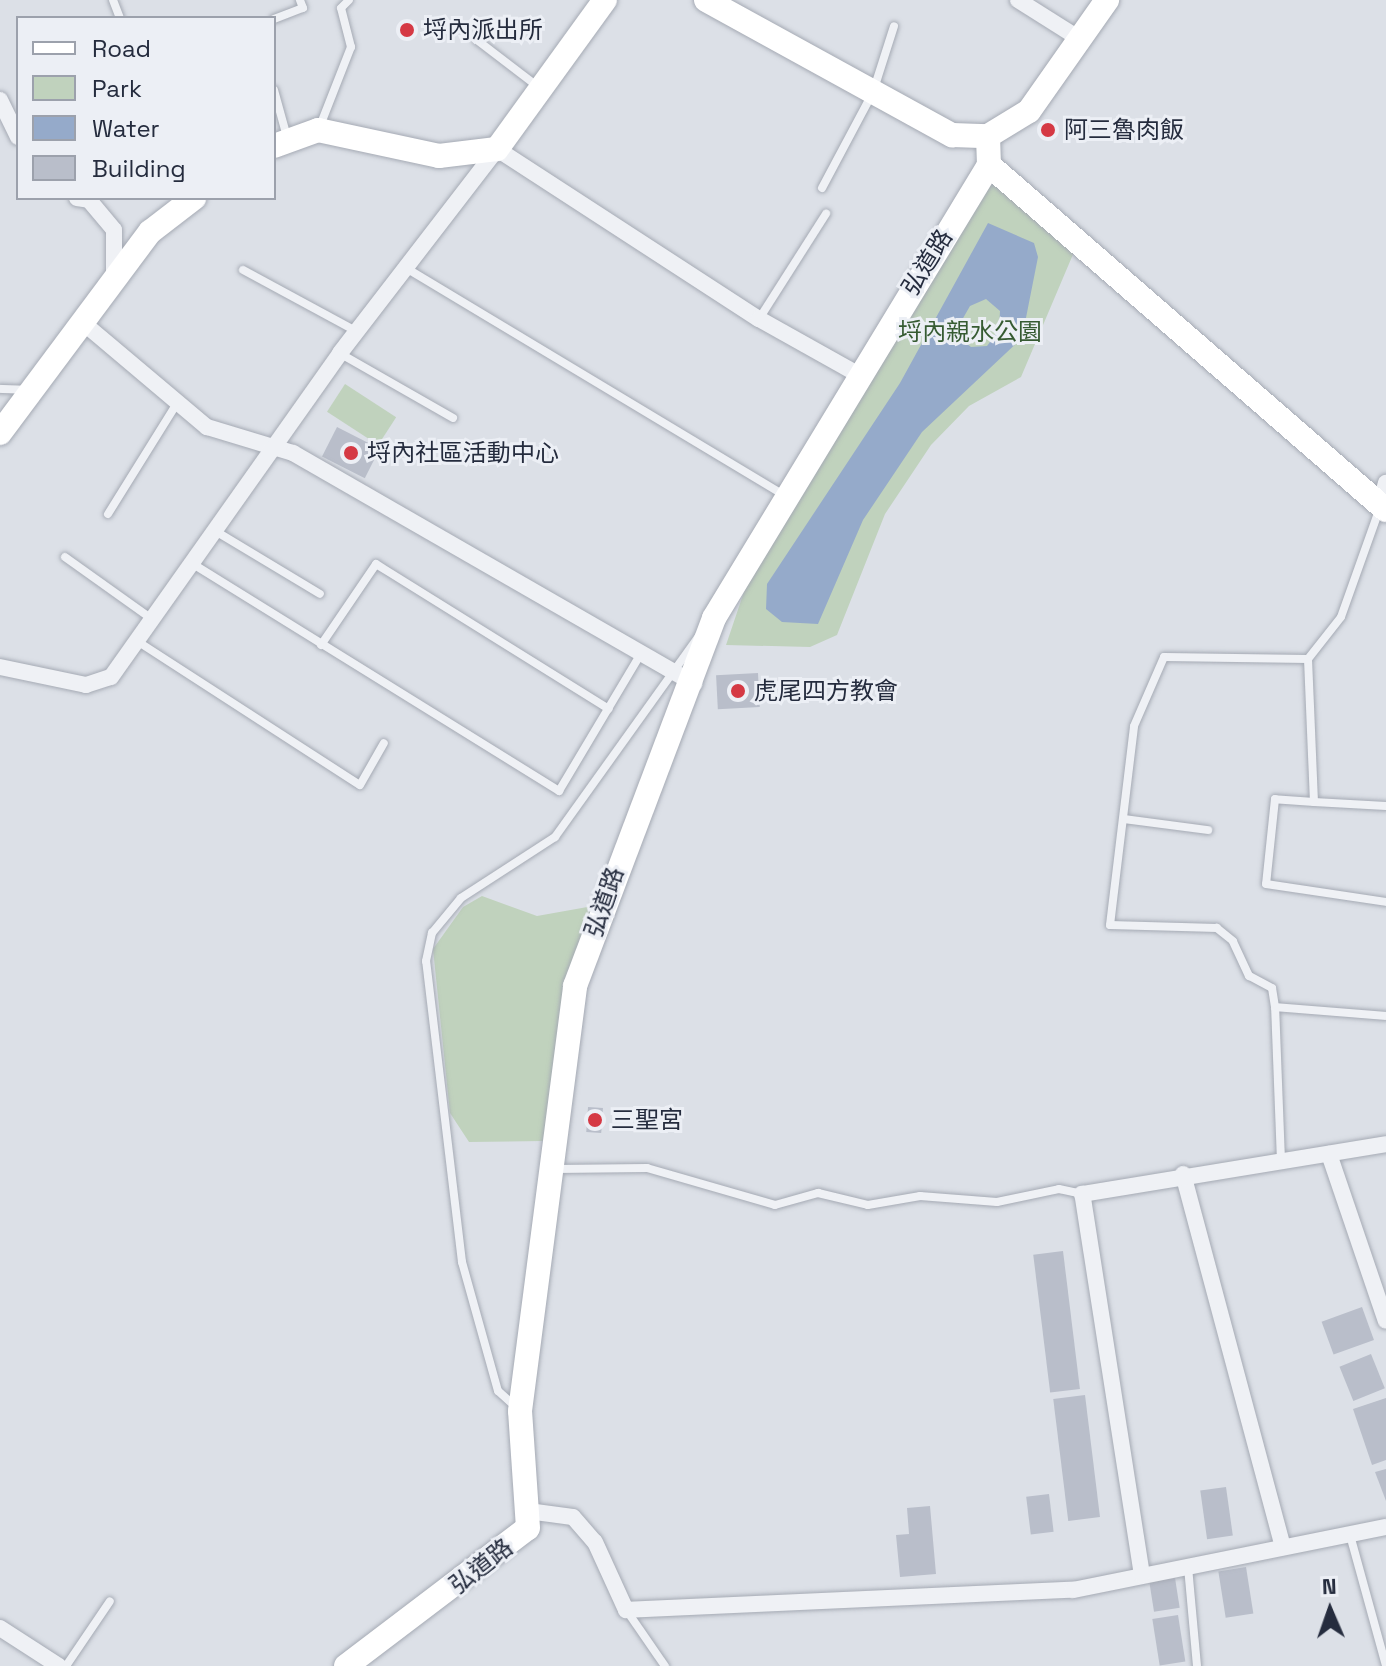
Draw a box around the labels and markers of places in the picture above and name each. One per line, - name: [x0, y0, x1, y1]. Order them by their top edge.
- place label: 埒內派出所: [423, 16, 543, 44]
- marker: 埒內派出所: [398, 21, 416, 39]
- place label: 阿三魯肉飯: [1064, 116, 1184, 144]
- marker: 阿三魯肉飯: [1039, 121, 1057, 139]
- place label: 埒內社區活動中心: [367, 439, 559, 467]
- marker: 埒內社區活動中心: [342, 444, 360, 462]
- place label: 虎尾四方教會: [754, 677, 898, 705]
- marker: 虎尾四方教會: [729, 682, 747, 700]
- place label: 三聖宮: [611, 1106, 683, 1134]
- marker: 三聖宮: [586, 1111, 604, 1129]

